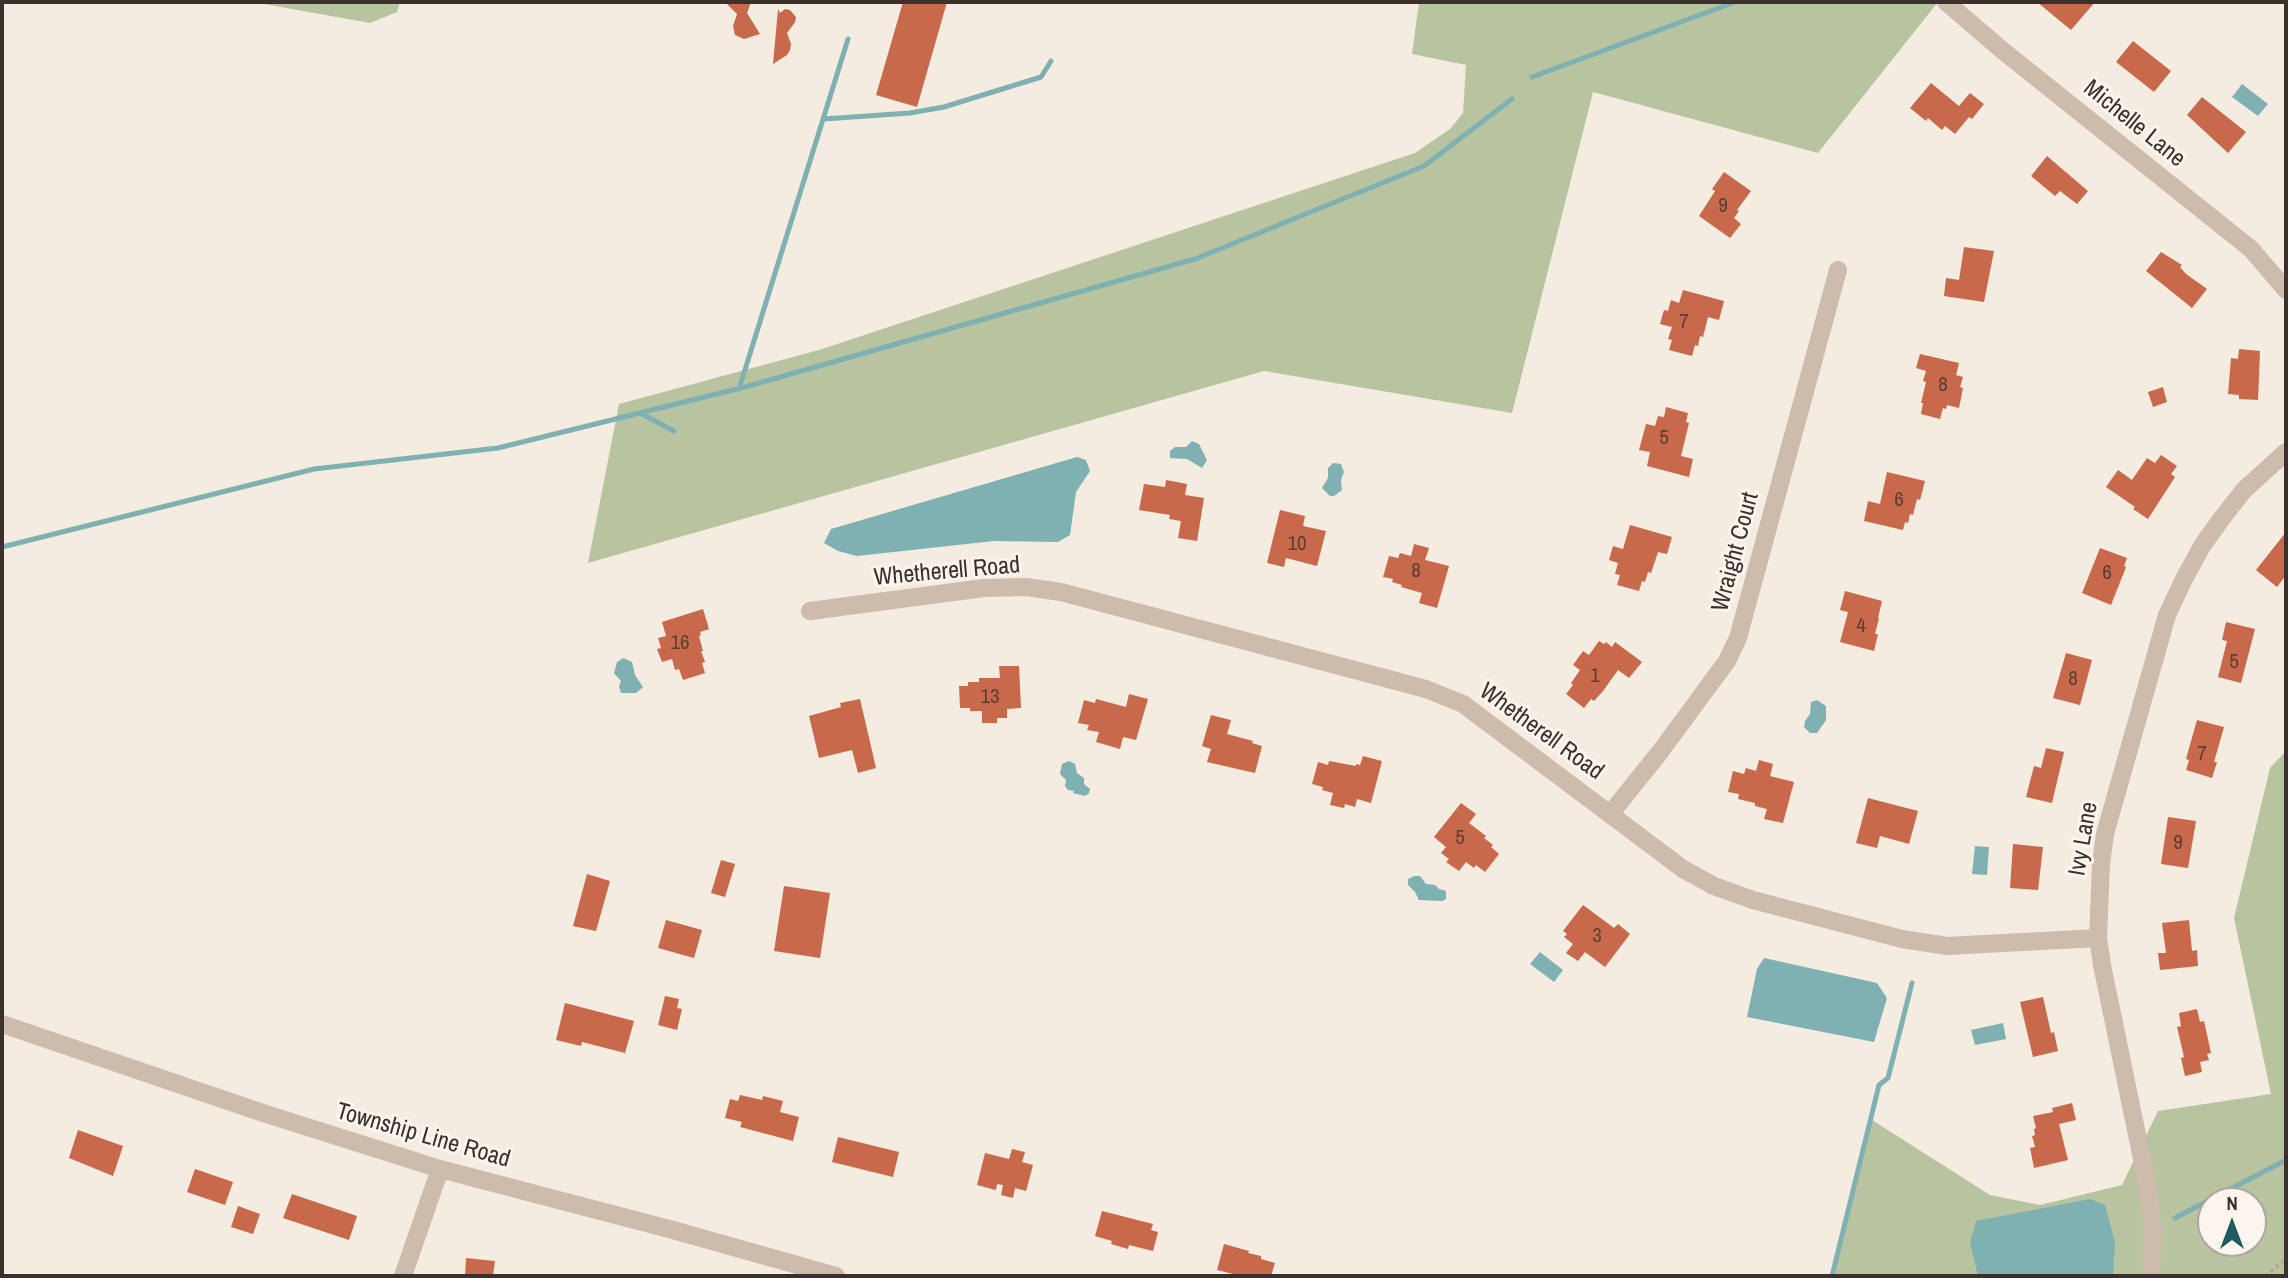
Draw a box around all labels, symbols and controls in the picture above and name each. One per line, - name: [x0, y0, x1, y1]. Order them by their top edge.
- street label: Michelle Lane: [2077, 74, 2191, 174]
- house number: 9: [1718, 193, 1728, 219]
- house number: 7: [1679, 309, 1689, 335]
- house number: 8: [1938, 372, 1948, 398]
- house number: 5: [1659, 425, 1669, 451]
- house number: 6: [1894, 487, 1904, 513]
- street label: Wraight Court: [1706, 489, 1766, 615]
- house number: 10: [1287, 531, 1307, 557]
- street label: Whetherell Road: [873, 551, 1021, 593]
- house number: 8: [1411, 558, 1421, 584]
- house number: 6: [2102, 560, 2112, 586]
- house number: 4: [1856, 613, 1866, 639]
- house number: 16: [670, 630, 690, 656]
- house number: 5: [2229, 649, 2239, 675]
- house number: 1: [1590, 663, 1600, 689]
- house number: 8: [2068, 666, 2078, 692]
- street label: Whetherell Road: [1473, 677, 1609, 787]
- house number: 13: [980, 684, 1000, 710]
- house number: 7: [2197, 741, 2207, 767]
- street label: Ivy Lane: [2063, 800, 2105, 878]
- house number: 5: [1455, 825, 1465, 851]
- house number: 9: [2173, 830, 2183, 856]
- house number: 3: [1592, 923, 1602, 949]
- street label: Township Line Road: [333, 1097, 513, 1175]
- north arrow: [2197, 1187, 2267, 1257]
- text: N: [2226, 1190, 2238, 1216]

